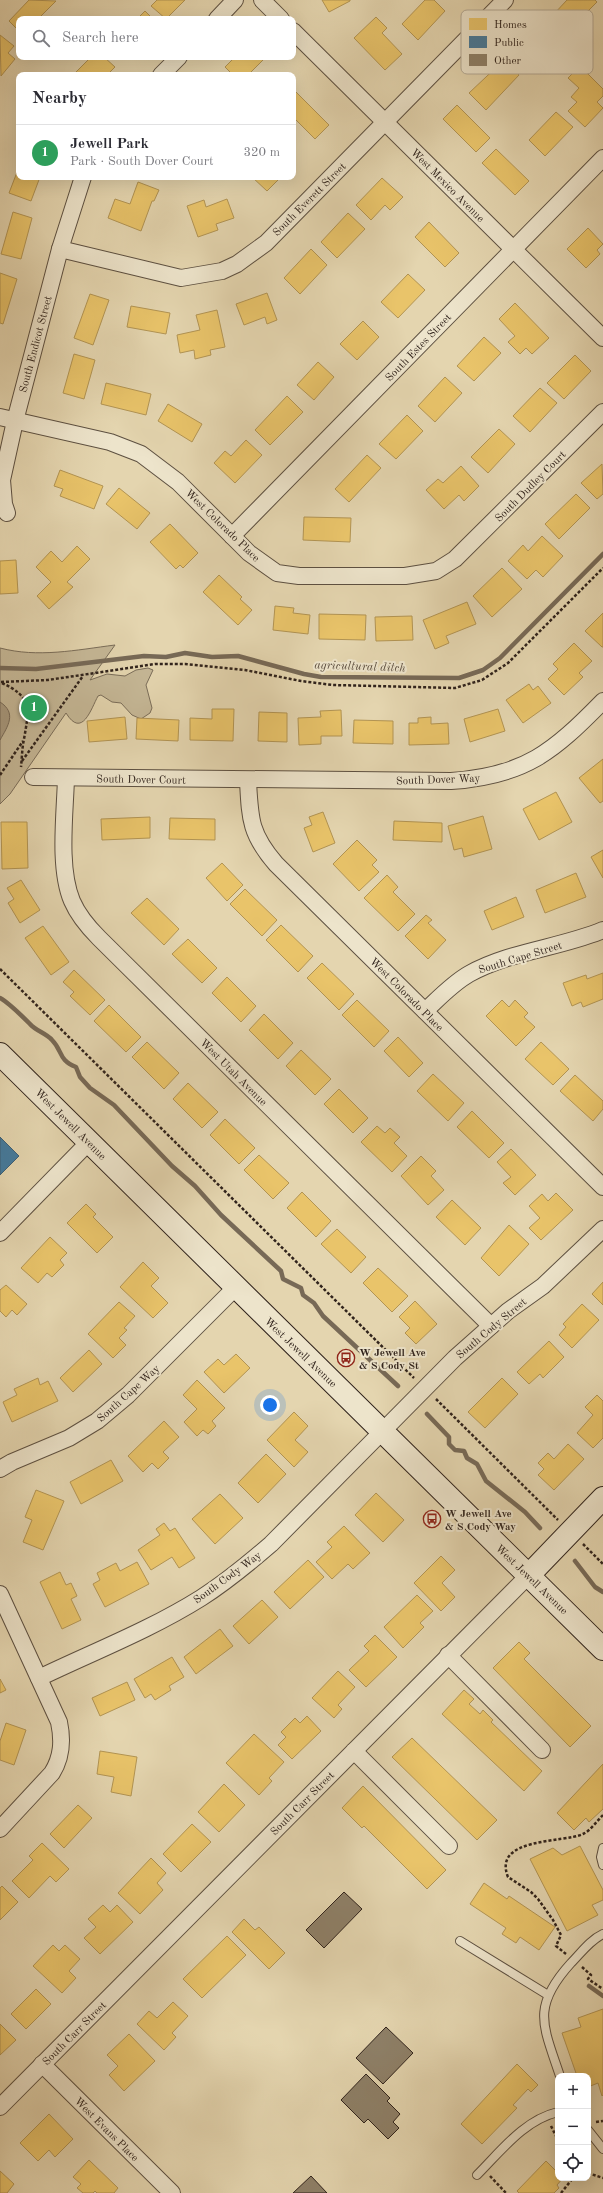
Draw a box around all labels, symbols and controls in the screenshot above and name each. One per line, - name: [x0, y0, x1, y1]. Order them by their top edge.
- legend: [461, 10, 593, 74]
- search box: [16, 16, 296, 60]
- text: Homes: [494, 20, 527, 31]
- icon: search: [30, 27, 52, 49]
- text: Search here: [62, 31, 139, 46]
- text: Public: [494, 38, 524, 49]
- text: Other: [494, 56, 522, 67]
- text: Nearby: [32, 90, 87, 107]
- text: Jewell Park: [70, 137, 149, 152]
- text: 1: [41, 146, 49, 159]
- text: 320 m: [243, 146, 280, 159]
- street label: West Mexico Avenue: [408, 147, 486, 225]
- text: Park · South Dover Court: [70, 155, 214, 168]
- street label: South Everett Street: [271, 161, 349, 239]
- street label: South Endicot Street: [18, 295, 55, 394]
- street label: South Estes Street: [384, 312, 454, 384]
- street label: South Dudley Court: [493, 449, 569, 525]
- street label: West Colorado Place: [183, 488, 261, 564]
- water label: agricultural ditch: [314, 659, 406, 675]
- pin: 1: [21, 693, 47, 723]
- street label: South Dover Court: [96, 774, 186, 787]
- street label: South Dover Way: [396, 774, 481, 787]
- street label: South Cape Street: [477, 940, 564, 976]
- street label: West Colorado Place: [367, 956, 445, 1034]
- street label: West Utah Avenue: [197, 1038, 268, 1109]
- street label: West Jewell Avenue: [32, 1087, 108, 1163]
- street label: South Cody Street: [455, 1297, 529, 1362]
- street label: West Jewell Avenue: [262, 1316, 338, 1390]
- bus stop icon: W Jewell Ave & S Cody St: [336, 1348, 356, 1368]
- place label: W Jewell Ave & S Cody St: [359, 1348, 426, 1372]
- street label: South Cape Way: [96, 1363, 162, 1425]
- your location: [260, 1395, 280, 1415]
- bus stop icon: W Jewell Ave & S Cody Way: [422, 1509, 442, 1529]
- place label: W Jewell Ave & S Cody Way: [445, 1509, 516, 1533]
- street label: West Jewell Avenue: [493, 1543, 569, 1617]
- street label: South Cody Way: [192, 1550, 264, 1606]
- street label: South Carr Street: [269, 1770, 337, 1838]
- street label: South Carr Street: [41, 2000, 109, 2068]
- map controls: [555, 2073, 591, 2181]
- button: +: [555, 2073, 591, 2109]
- street label: West Evans Place: [72, 2096, 140, 2164]
- button: −: [555, 2109, 591, 2145]
- button: locate: [555, 2145, 591, 2181]

